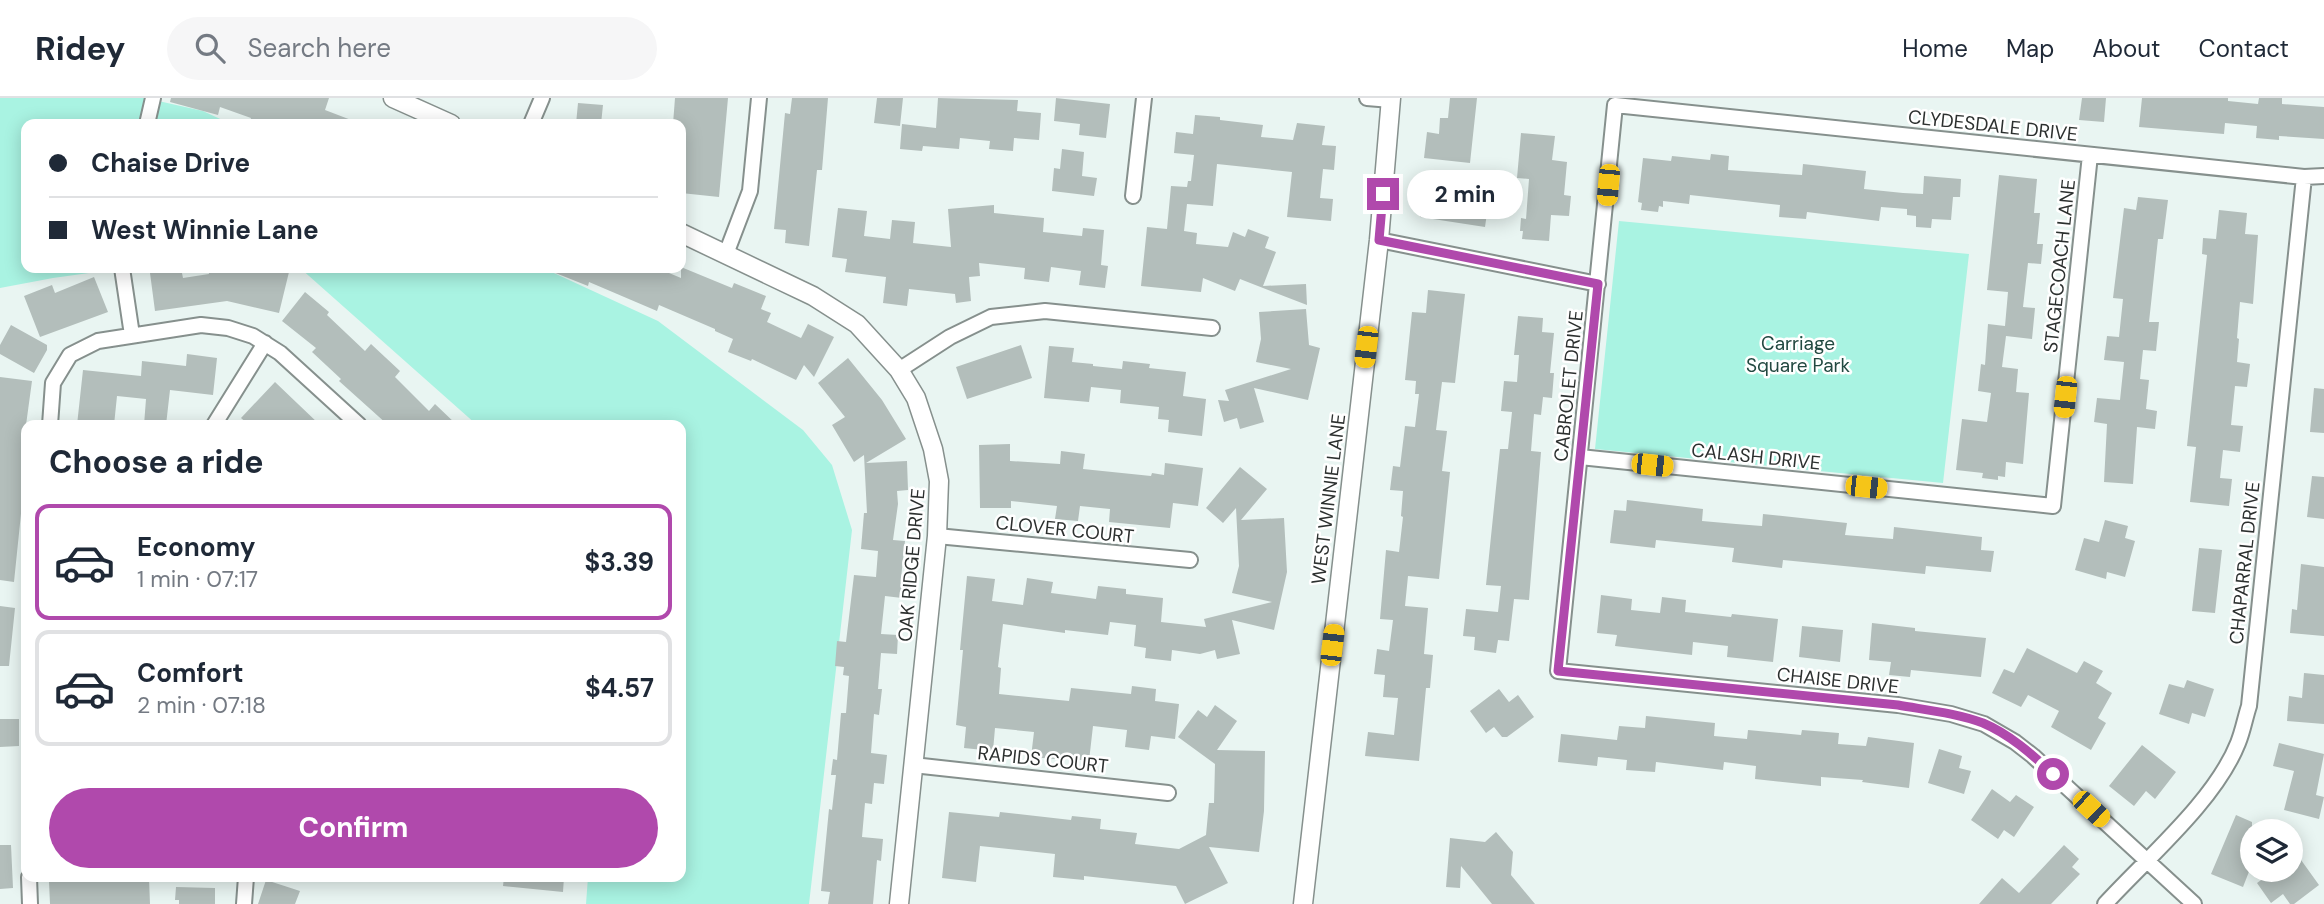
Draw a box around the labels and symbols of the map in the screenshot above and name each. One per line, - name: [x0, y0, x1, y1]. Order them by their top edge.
- street label: CLYDESDALE DRIVE: [1907, 104, 2079, 147]
- car: [1596, 163, 1621, 207]
- callout: 2 min: [1408, 170, 1523, 218]
- route end: [1367, 178, 1399, 210]
- street label: STAGECOACH LANE: [2038, 178, 2081, 354]
- street label: CABROLET DRIVE: [1548, 309, 1589, 463]
- car: [1354, 325, 1379, 369]
- park label: Carriage Square Park: [1746, 331, 1851, 378]
- car: [2053, 375, 2078, 419]
- street label: WEST WINNIE LANE: [1306, 412, 1351, 586]
- street label: CALASH DRIVE: [1690, 437, 1822, 476]
- car: [1631, 452, 1674, 478]
- car: [1845, 474, 1888, 500]
- street label: CHAPARRAL DRIVE: [2224, 480, 2265, 646]
- street label: OAK RIDGE DRIVE: [892, 487, 931, 643]
- street label: CLOVER COURT: [994, 510, 1136, 549]
- car: [1320, 623, 1345, 667]
- street label: CHAISE DRIVE: [1776, 662, 1900, 699]
- street label: RAPIDS COURT: [976, 740, 1110, 779]
- route start: [2037, 758, 2069, 790]
- car: [2069, 787, 2114, 831]

